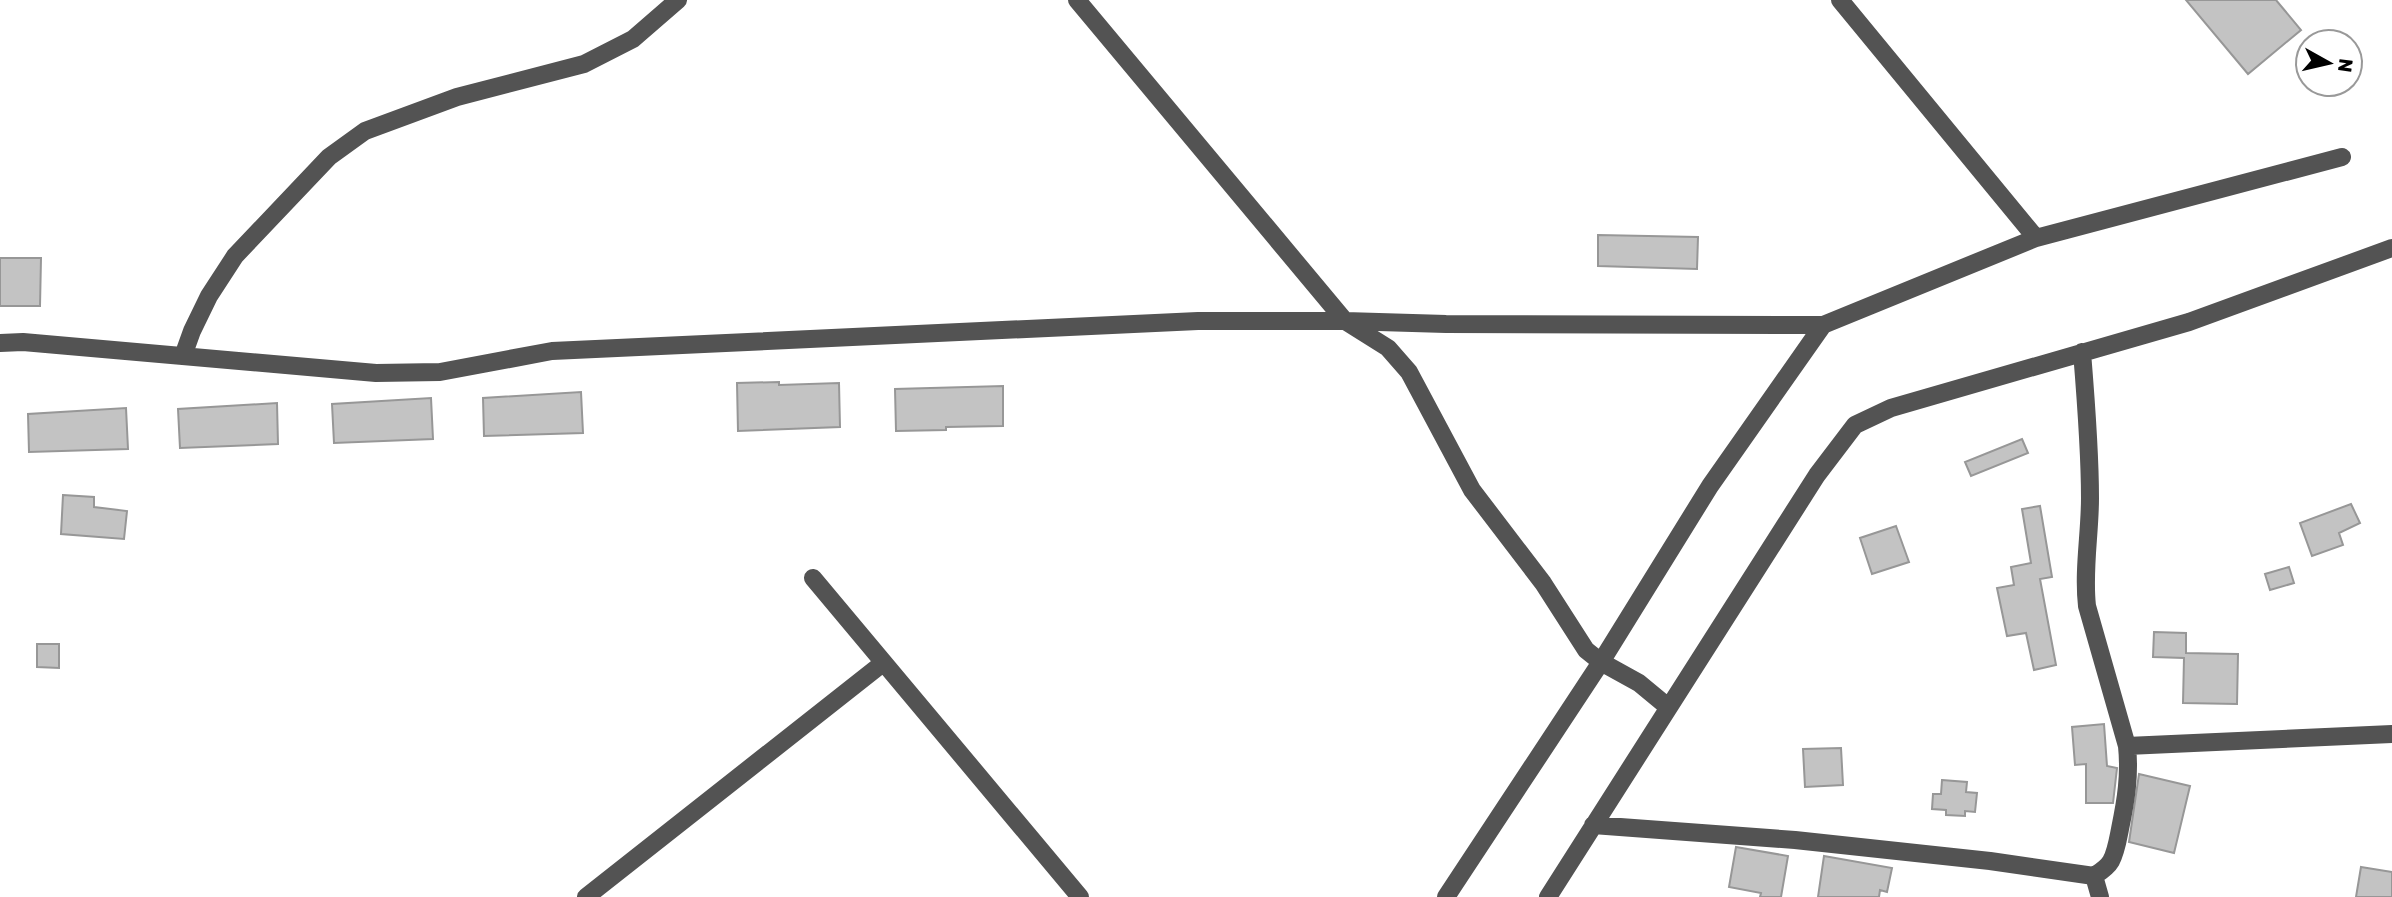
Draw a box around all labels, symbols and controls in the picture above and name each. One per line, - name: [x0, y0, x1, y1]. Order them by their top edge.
- north arrow: [2294, 28, 2364, 98]
- text: N: [2333, 57, 2358, 74]

